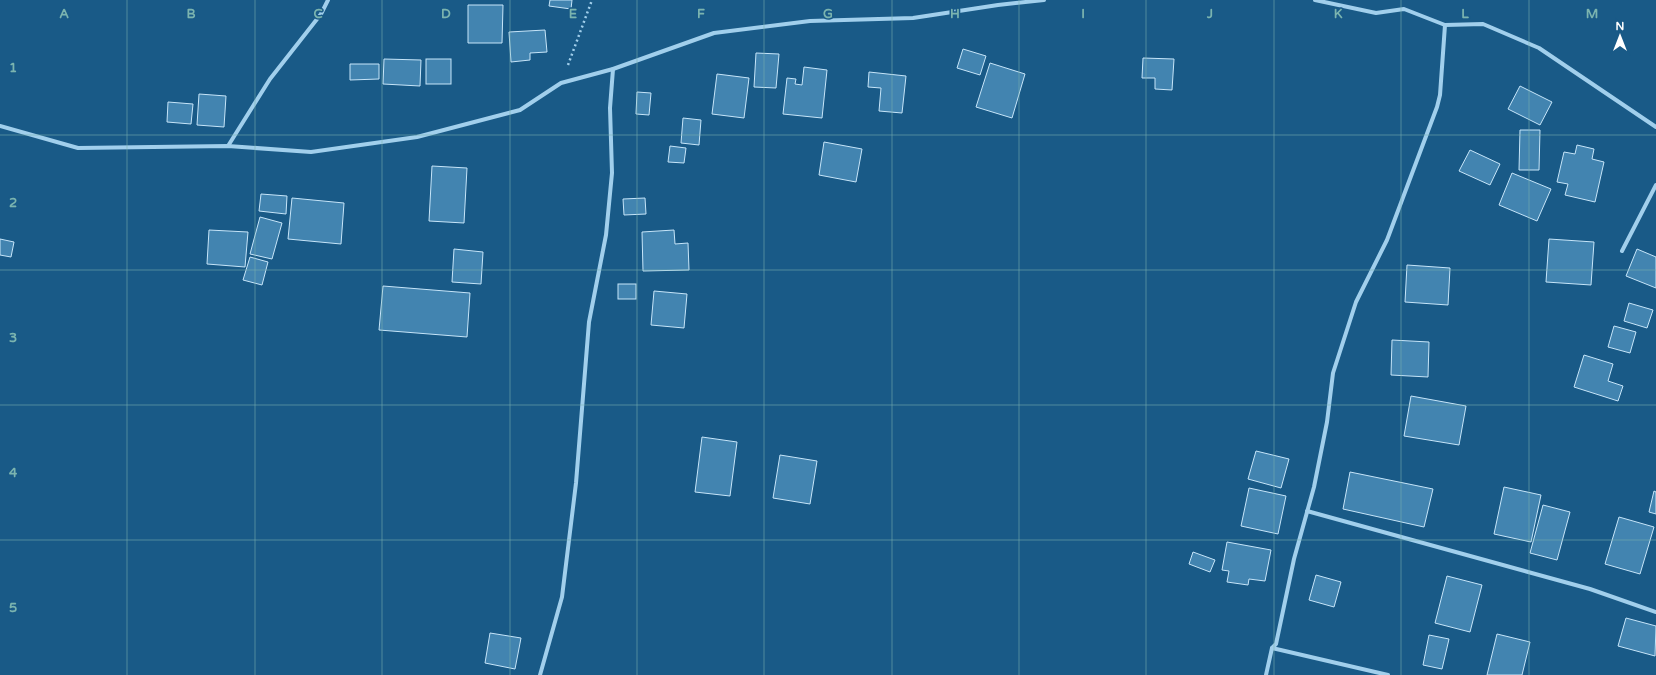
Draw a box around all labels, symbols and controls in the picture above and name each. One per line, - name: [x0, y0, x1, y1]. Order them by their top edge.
- text: A: [59, 6, 69, 22]
- text: B: [186, 6, 196, 22]
- text: C: [313, 6, 323, 22]
- text: D: [441, 6, 451, 22]
- text: E: [569, 6, 577, 22]
- text: F: [697, 6, 705, 22]
- text: G: [823, 6, 833, 22]
- text: H: [950, 6, 960, 22]
- text: I: [1081, 6, 1085, 22]
- text: J: [1206, 6, 1213, 22]
- text: K: [1334, 6, 1343, 22]
- text: L: [1461, 6, 1469, 22]
- text: M: [1586, 6, 1598, 22]
- north arrow: [1600, 16, 1640, 56]
- text: N: [1616, 20, 1624, 33]
- text: 1: [9, 60, 17, 76]
- text: 2: [9, 195, 17, 211]
- text: 3: [9, 330, 17, 346]
- text: 4: [9, 465, 18, 481]
- text: 5: [9, 600, 17, 616]

